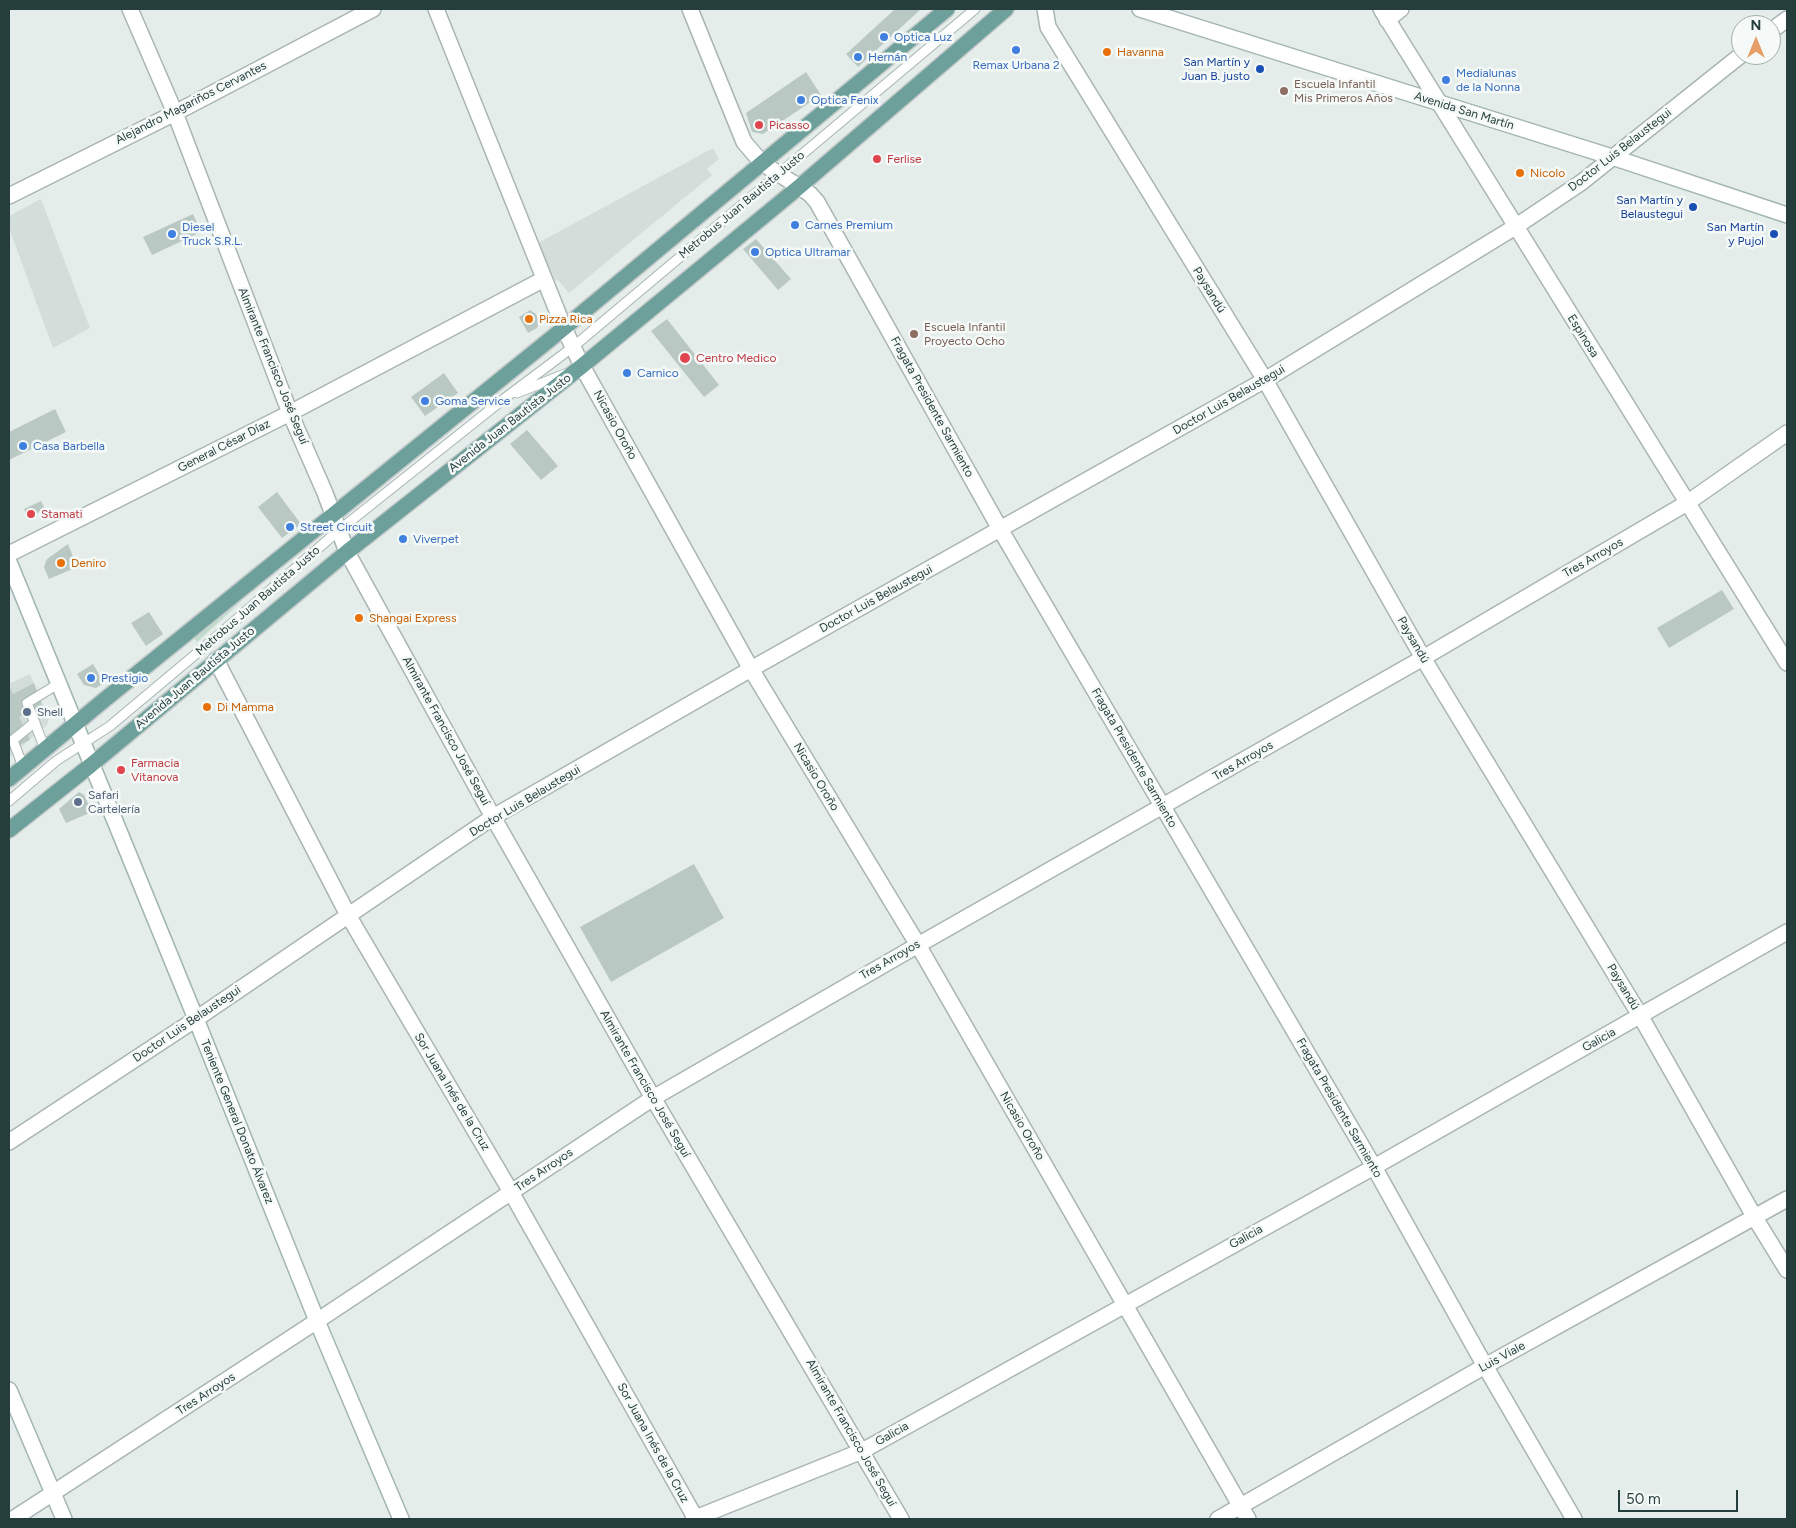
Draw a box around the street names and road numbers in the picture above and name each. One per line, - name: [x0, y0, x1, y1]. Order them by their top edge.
- street label: Alejandro Magariños Cervantes: [113, 59, 269, 147]
- street label: Avenida San Martín: [1412, 89, 1516, 133]
- street label: Doctor Luis Belaustegui: [1566, 105, 1674, 195]
- street label: Metrobus Juan Bautista Justo: [676, 148, 808, 262]
- street label: Paysandú: [1189, 264, 1229, 316]
- street label: Almirante Francisco José Seguí: [235, 285, 311, 447]
- street label: Espinosa: [1564, 312, 1602, 360]
- street label: Fragata Presidente Sarmiento: [887, 334, 977, 480]
- street label: Doctor Luis Belaustegui: [1170, 362, 1288, 438]
- street label: Avenida Juan Bautista Justo: [446, 371, 574, 475]
- street label: Nicasio Oroño: [590, 388, 640, 462]
- street label: General César Díaz: [175, 416, 273, 476]
- street label: Tres Arroyos: [1560, 535, 1626, 581]
- street label: Metrobus Juan Bautista Justo: [193, 543, 323, 659]
- street label: Doctor Luis Belaustegui: [817, 562, 935, 636]
- street label: Paysandú: [1394, 614, 1432, 666]
- street label: Avenida Juan Bautista Justo: [132, 624, 258, 732]
- street label: Almirante Francisco José Seguí: [399, 654, 493, 808]
- street label: Fragata Presidente Sarmiento: [1088, 686, 1180, 830]
- street label: Tres Arroyos: [1210, 738, 1276, 784]
- street label: Nicasio Oroño: [790, 740, 842, 814]
- street label: Doctor Luis Belaustegui: [467, 762, 583, 840]
- street label: Tres Arroyos: [857, 937, 923, 983]
- street label: Paysandú: [1604, 961, 1642, 1013]
- street label: Doctor Luis Belaustegui: [130, 983, 244, 1065]
- street label: Almirante Francisco José Seguí: [597, 1008, 693, 1160]
- street label: Galicia: [1580, 1025, 1618, 1055]
- street label: Sor Juana Inés de la Cruz: [411, 1031, 493, 1153]
- street label: Fragata Presidente Sarmiento: [1293, 1036, 1385, 1180]
- street label: Teniente General Donato Álvarez: [197, 1038, 277, 1206]
- street label: Nicasio Oroño: [997, 1089, 1047, 1163]
- street label: Tres Arroyos: [512, 1145, 576, 1195]
- street label: Galicia: [1227, 1222, 1265, 1252]
- street label: Luis Viale: [1476, 1338, 1528, 1376]
- street label: Almirante Francisco José Seguí: [803, 1357, 899, 1509]
- street label: Tres Arroyos: [174, 1370, 238, 1418]
- street label: Sor Juana Inés de la Cruz: [614, 1381, 692, 1505]
- street label: Galicia: [873, 1419, 911, 1449]

